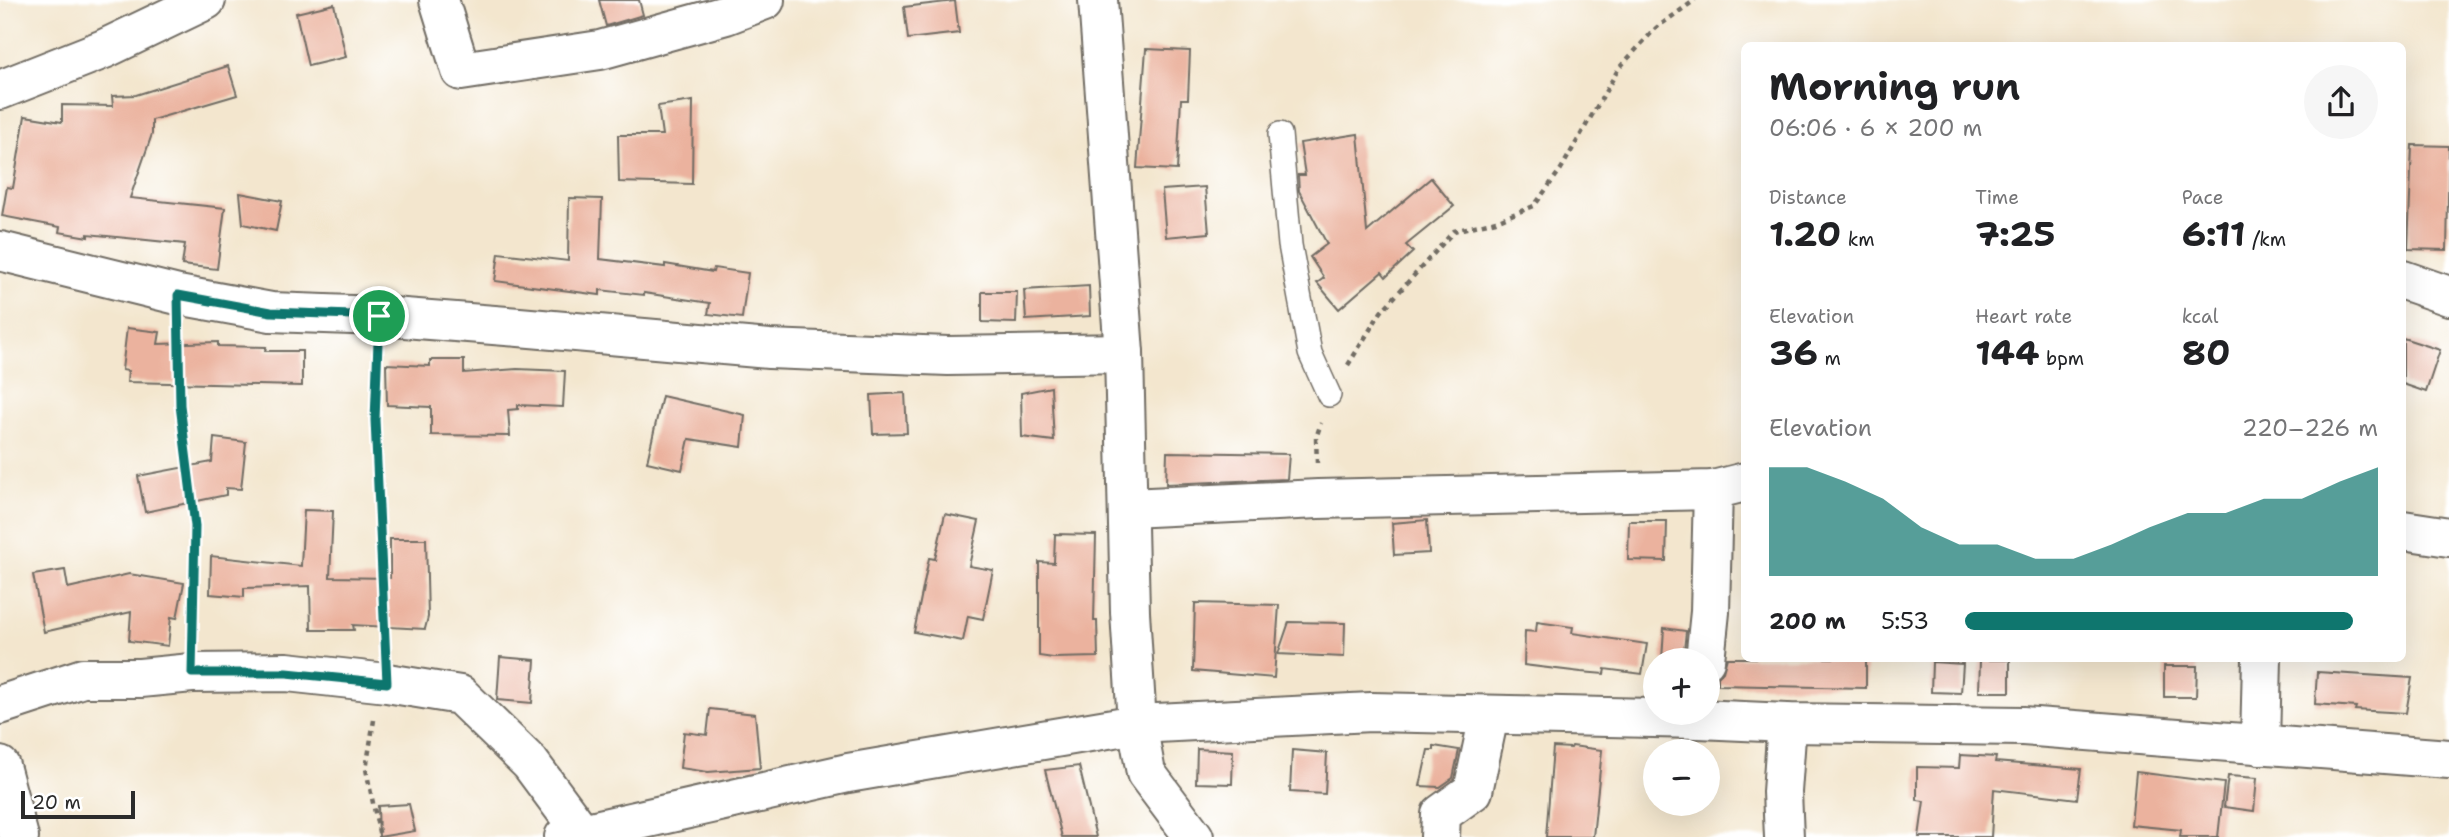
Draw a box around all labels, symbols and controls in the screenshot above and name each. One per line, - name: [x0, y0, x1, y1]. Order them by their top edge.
- text: Morning run: [1769, 61, 2020, 112]
- button: share: [2304, 65, 2378, 139]
- text: 06:06 · 6 × 200 m: [1769, 113, 1982, 143]
- text: Distance: [1769, 185, 1847, 210]
- text: Time: [1975, 185, 2019, 210]
- text: Pace: [2182, 185, 2223, 210]
- text: 1.20: [1769, 210, 1841, 257]
- text: 7:25: [1975, 210, 2055, 257]
- text: 6:11: [2182, 210, 2246, 257]
- text: km: [1841, 227, 1875, 252]
- text: /km: [2246, 227, 2286, 252]
- pin: [349, 286, 409, 346]
- icon: arrive: [360, 297, 398, 335]
- text: Elevation: [1769, 304, 1854, 329]
- text: Heart rate: [1975, 304, 2072, 329]
- text: kcal: [2182, 304, 2219, 329]
- text: 36: [1769, 329, 1818, 376]
- text: 144: [1975, 329, 2039, 376]
- text: 80: [2182, 329, 2230, 376]
- text: m: [1818, 346, 1841, 371]
- text: bpm: [2039, 346, 2084, 371]
- text: Elevation: [1769, 413, 1872, 443]
- text: 220–226 m: [2242, 413, 2378, 443]
- text: 200 m: [1769, 606, 1846, 636]
- text: 5:53: [1881, 606, 1929, 636]
- map controls: [1643, 648, 1720, 816]
- button: +: [1643, 648, 1720, 725]
- button: −: [1643, 739, 1720, 816]
- scale bar: [21, 788, 135, 820]
- text: 20 m: [32, 790, 81, 815]

